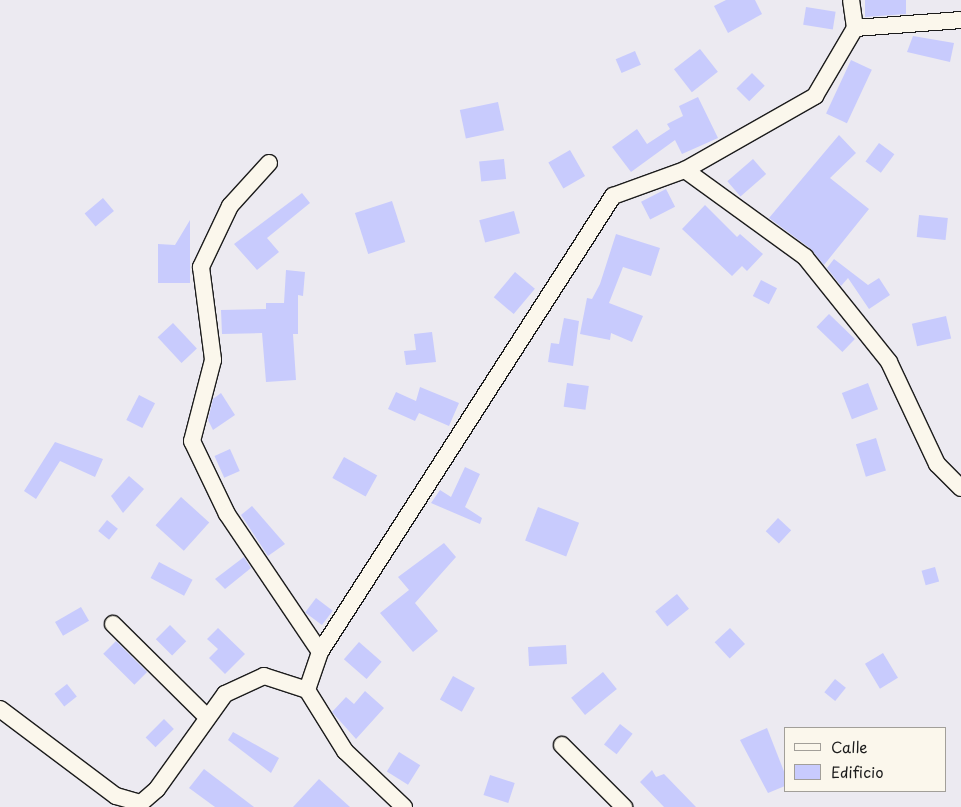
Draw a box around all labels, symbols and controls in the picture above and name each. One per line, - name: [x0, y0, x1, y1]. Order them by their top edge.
- legend: [784, 727, 946, 792]
- text: Calle: [831, 735, 868, 758]
- text: Edificio: [831, 760, 884, 783]

